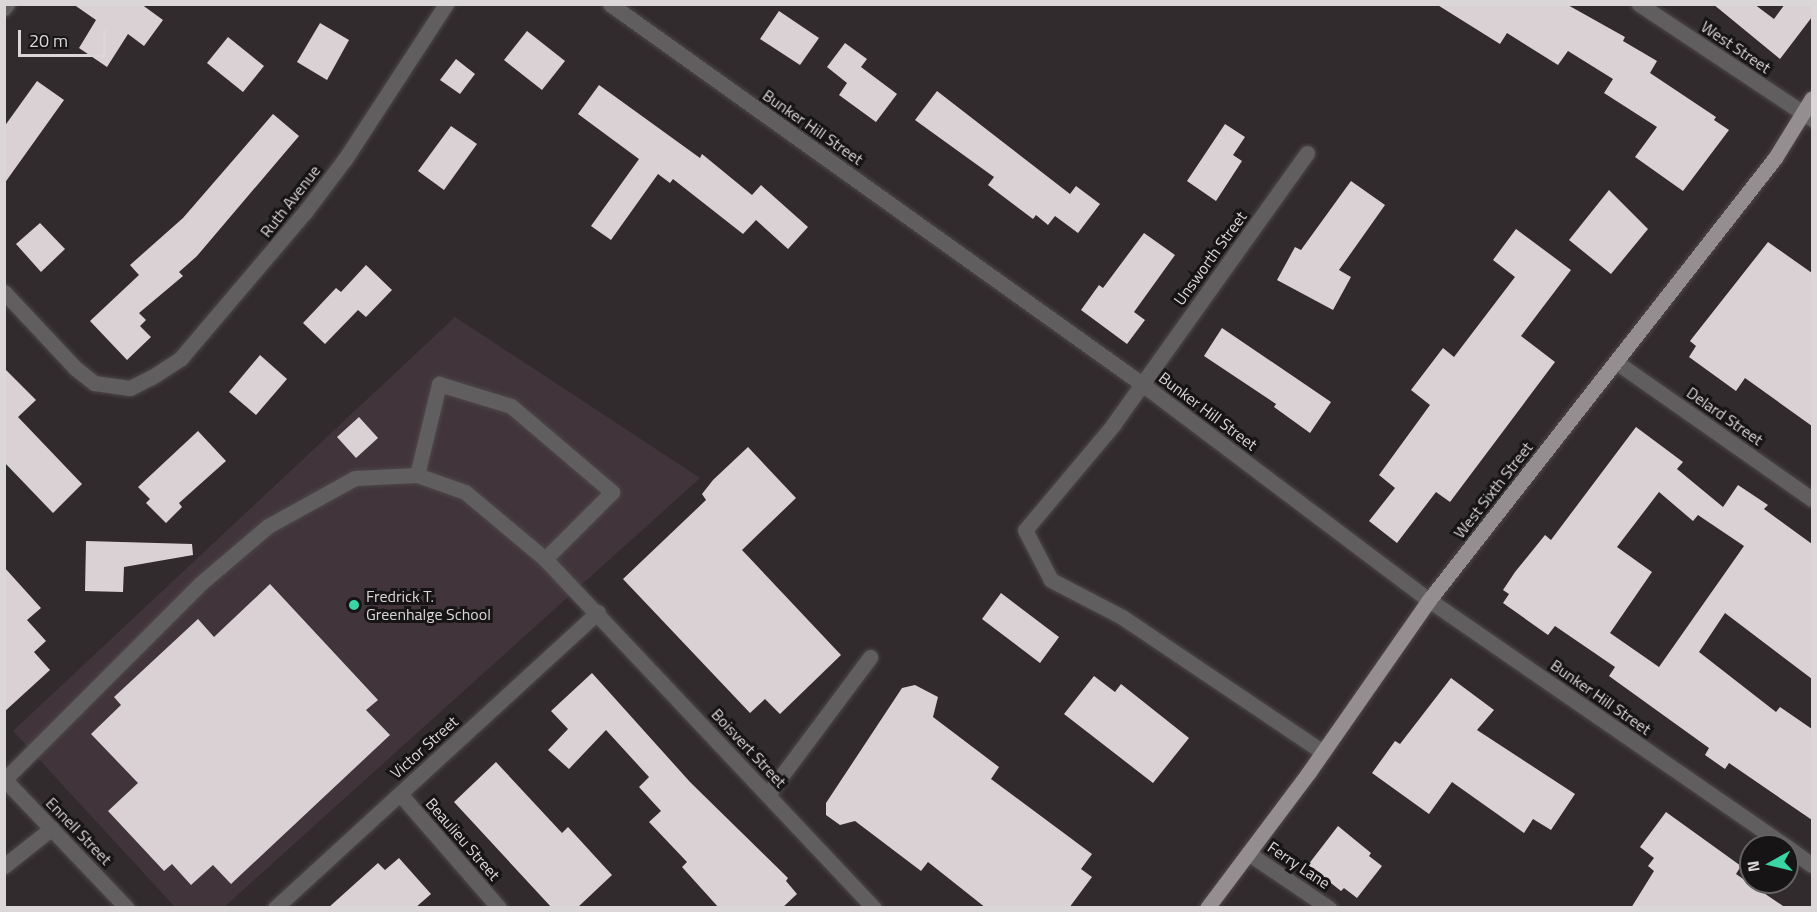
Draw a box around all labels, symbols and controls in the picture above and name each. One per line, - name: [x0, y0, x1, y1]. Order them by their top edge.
- street label: West Street: [1698, 17, 1774, 77]
- scale bar: [21, 18, 110, 56]
- text: 20 m: [29, 27, 68, 54]
- street label: Bunker Hill Street: [759, 85, 867, 169]
- street label: Ruth Avenue: [256, 161, 324, 241]
- street label: Unsworth Street: [1170, 207, 1250, 309]
- street label: Bunker Hill Street: [1155, 368, 1261, 454]
- street label: Delard Street: [1683, 383, 1767, 449]
- street label: West Sixth Street: [1449, 438, 1537, 542]
- place label: Fredrick T. Greenhalge School: [366, 586, 491, 624]
- marker: Fredrick T. Greenhalge School: [347, 598, 361, 612]
- street label: Bunker Hill Street: [1547, 655, 1655, 739]
- street label: Boisvert Street: [708, 705, 790, 791]
- street label: Victor Street: [386, 712, 462, 782]
- street label: Ennell Street: [42, 793, 116, 869]
- street label: Beaulieu Street: [422, 794, 504, 884]
- north arrow: [1739, 834, 1799, 894]
- street label: Ferry Lane: [1264, 837, 1334, 893]
- text: N: [1741, 859, 1766, 873]

